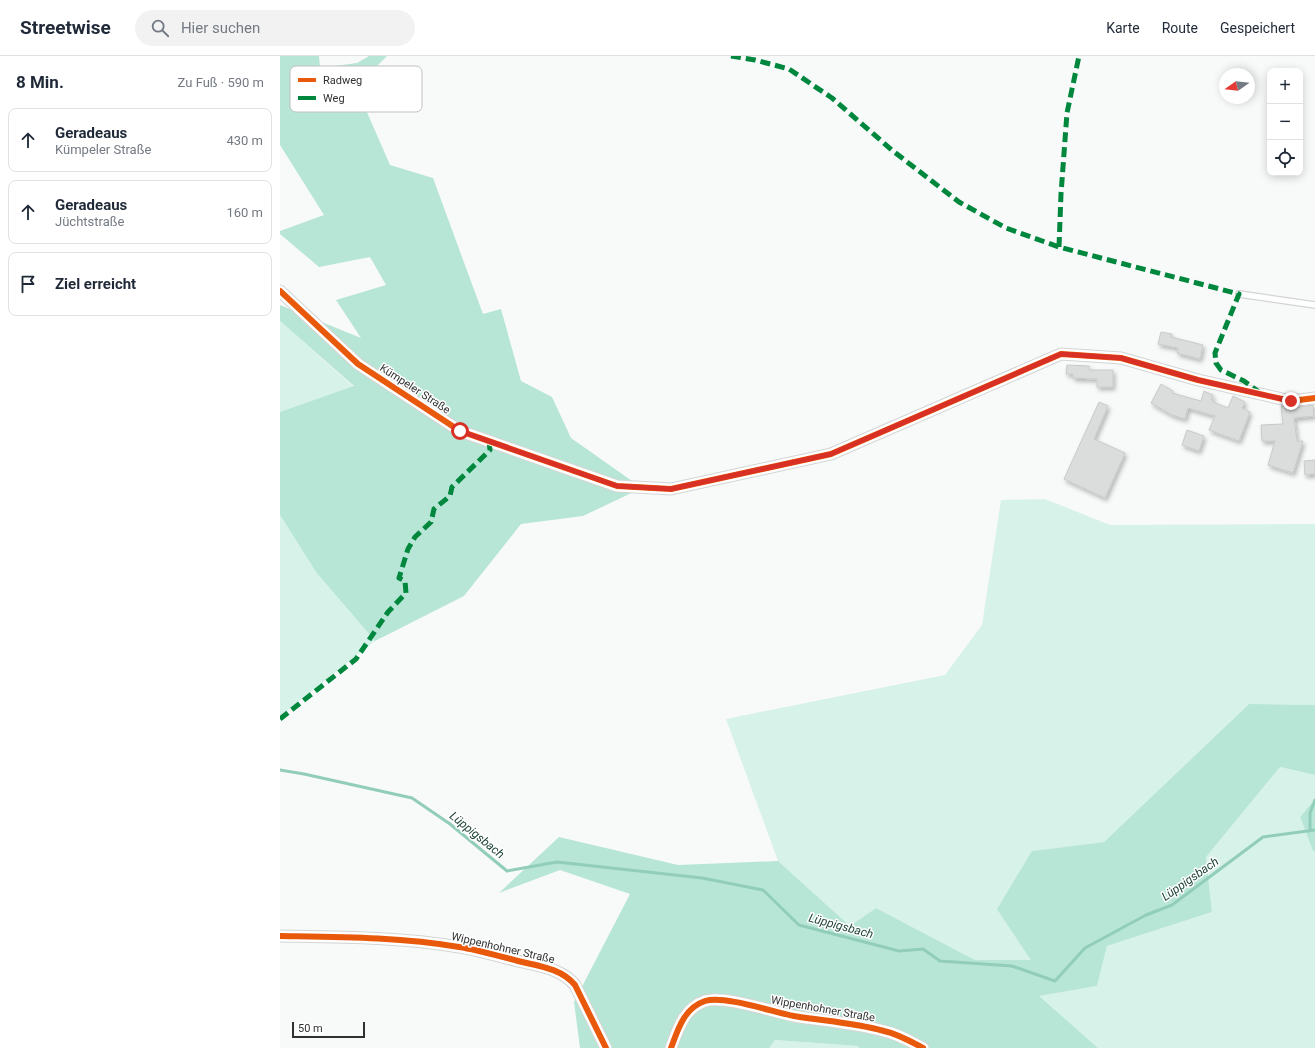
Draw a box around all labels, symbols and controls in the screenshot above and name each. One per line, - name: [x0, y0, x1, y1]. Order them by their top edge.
- search box: [135, 10, 415, 46]
- text: Streetwise: [20, 16, 111, 39]
- icon: search: [149, 17, 171, 39]
- text: Hier suchen: [181, 19, 260, 37]
- text: Karte: [1106, 20, 1140, 36]
- text: Route: [1162, 20, 1198, 36]
- text: Gespeichert: [1220, 20, 1295, 36]
- legend: [290, 66, 422, 112]
- north arrow: [1219, 68, 1255, 104]
- map controls: [1267, 68, 1303, 176]
- button: +: [1267, 68, 1303, 104]
- text: 8 Min.: [16, 72, 64, 92]
- text: Radweg: [323, 74, 362, 87]
- text: Zu Fuß · 590 m: [178, 75, 264, 90]
- text: Weg: [323, 92, 345, 105]
- button: −: [1267, 104, 1303, 140]
- text: Geradeaus: [55, 124, 127, 142]
- icon: ahead: [17, 129, 39, 151]
- text: 430 m: [226, 133, 263, 148]
- button: locate: [1267, 140, 1303, 176]
- text: Kümpeler Straße: [55, 142, 151, 157]
- text: Geradeaus: [55, 196, 127, 214]
- icon: ahead: [17, 201, 39, 223]
- text: 160 m: [226, 205, 263, 220]
- text: Jüchtstraße: [55, 214, 124, 229]
- icon: arrive: [17, 273, 39, 295]
- text: Ziel erreicht: [55, 275, 136, 293]
- street label: Kümpeler Straße: [377, 361, 453, 417]
- route end: [1282, 392, 1300, 410]
- route start: [451, 422, 469, 440]
- water label: Lüppigsbach: [447, 809, 507, 861]
- water label: Lüppigsbach: [1159, 854, 1221, 904]
- water label: Lüppigsbach: [807, 911, 875, 941]
- street label: Wippenhohner Straße: [450, 930, 556, 966]
- street label: Wippenhohner Straße: [770, 993, 876, 1025]
- scale bar: [292, 1020, 365, 1039]
- text: 50 m: [298, 1022, 323, 1035]

